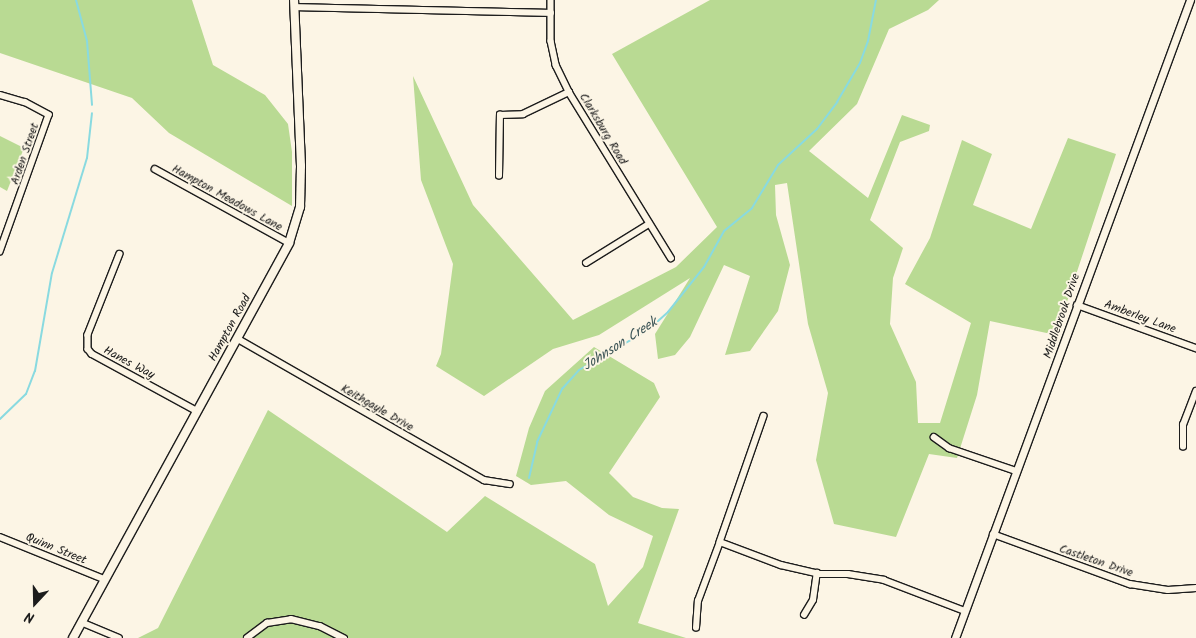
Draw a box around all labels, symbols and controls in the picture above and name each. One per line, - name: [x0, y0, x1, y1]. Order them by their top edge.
- street label: Clarksburg Road: [576, 91, 630, 167]
- street label: Arden Street: [8, 121, 42, 187]
- street label: Hampton Meadows Lane: [169, 162, 285, 234]
- street label: Middlebrook Drive: [1041, 271, 1083, 361]
- street label: Hampton Road: [206, 292, 254, 364]
- street label: Amberley Lane: [1102, 297, 1178, 337]
- water label: Johnson Creek: [580, 314, 660, 374]
- street label: Hanes Way: [101, 343, 157, 383]
- street label: Keithgayle Drive: [338, 381, 416, 435]
- street label: Quinn Street: [23, 530, 89, 568]
- street label: Castleton Drive: [1057, 542, 1135, 580]
- north arrow: [10, 578, 60, 628]
- text: N: [22, 605, 38, 629]

